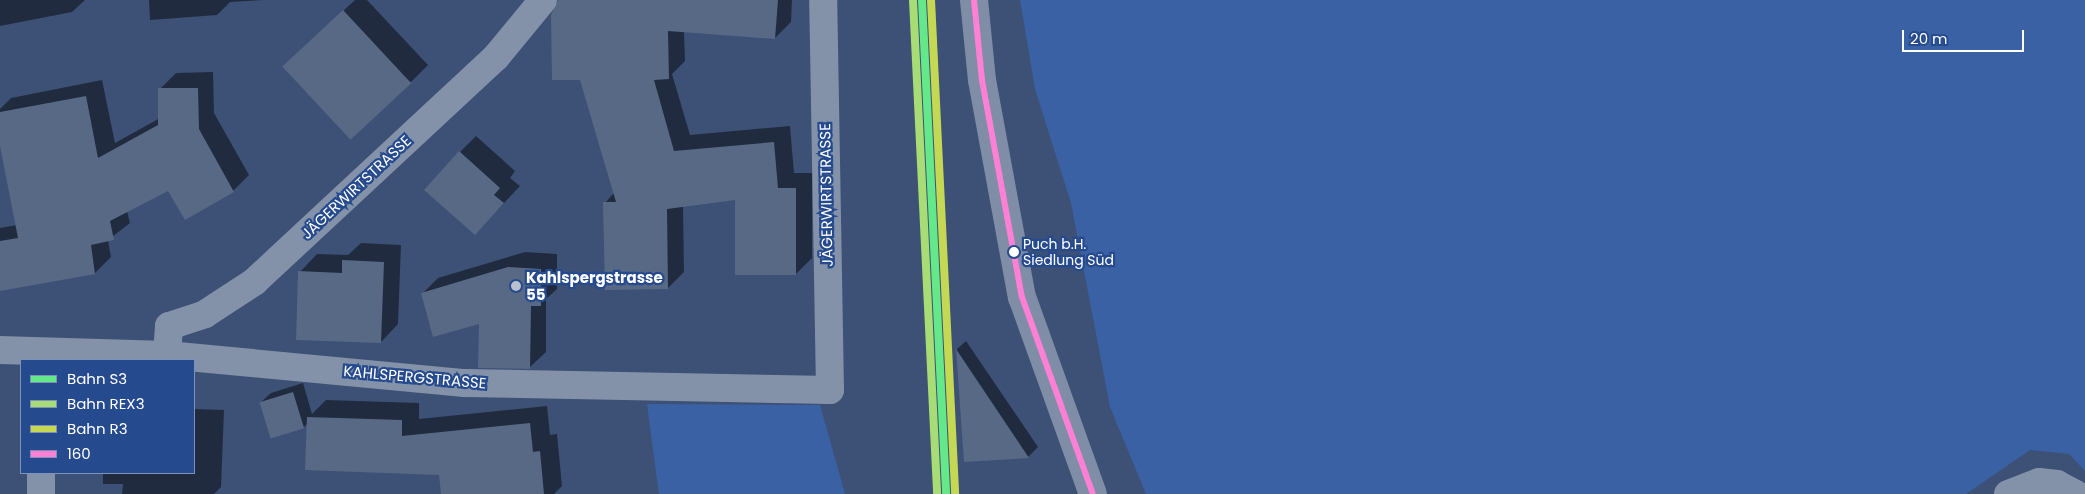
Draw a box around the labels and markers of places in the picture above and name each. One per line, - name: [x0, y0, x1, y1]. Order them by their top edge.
- place label: Puch b.H. Siedlung Süd: [1023, 236, 1114, 268]
- marker: Puch b.H. Siedlung Süd: [1009, 247, 1019, 257]
- place label: Kahlspergstrasse 55: [526, 268, 663, 303]
- marker: Kahlspergstrasse 55: [510, 280, 522, 292]

